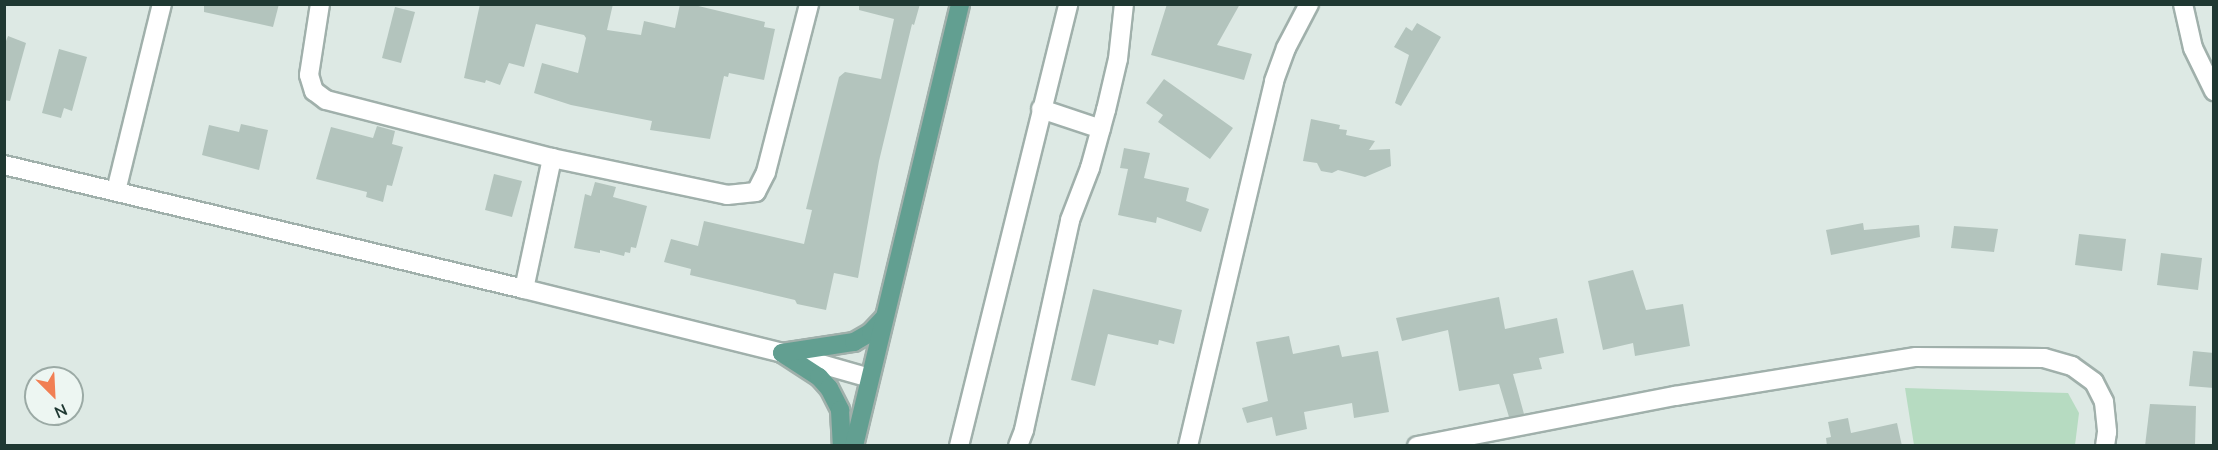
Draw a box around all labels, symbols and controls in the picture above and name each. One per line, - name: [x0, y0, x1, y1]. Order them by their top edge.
- north arrow: [24, 366, 84, 426]
- text: N: [51, 398, 70, 423]

